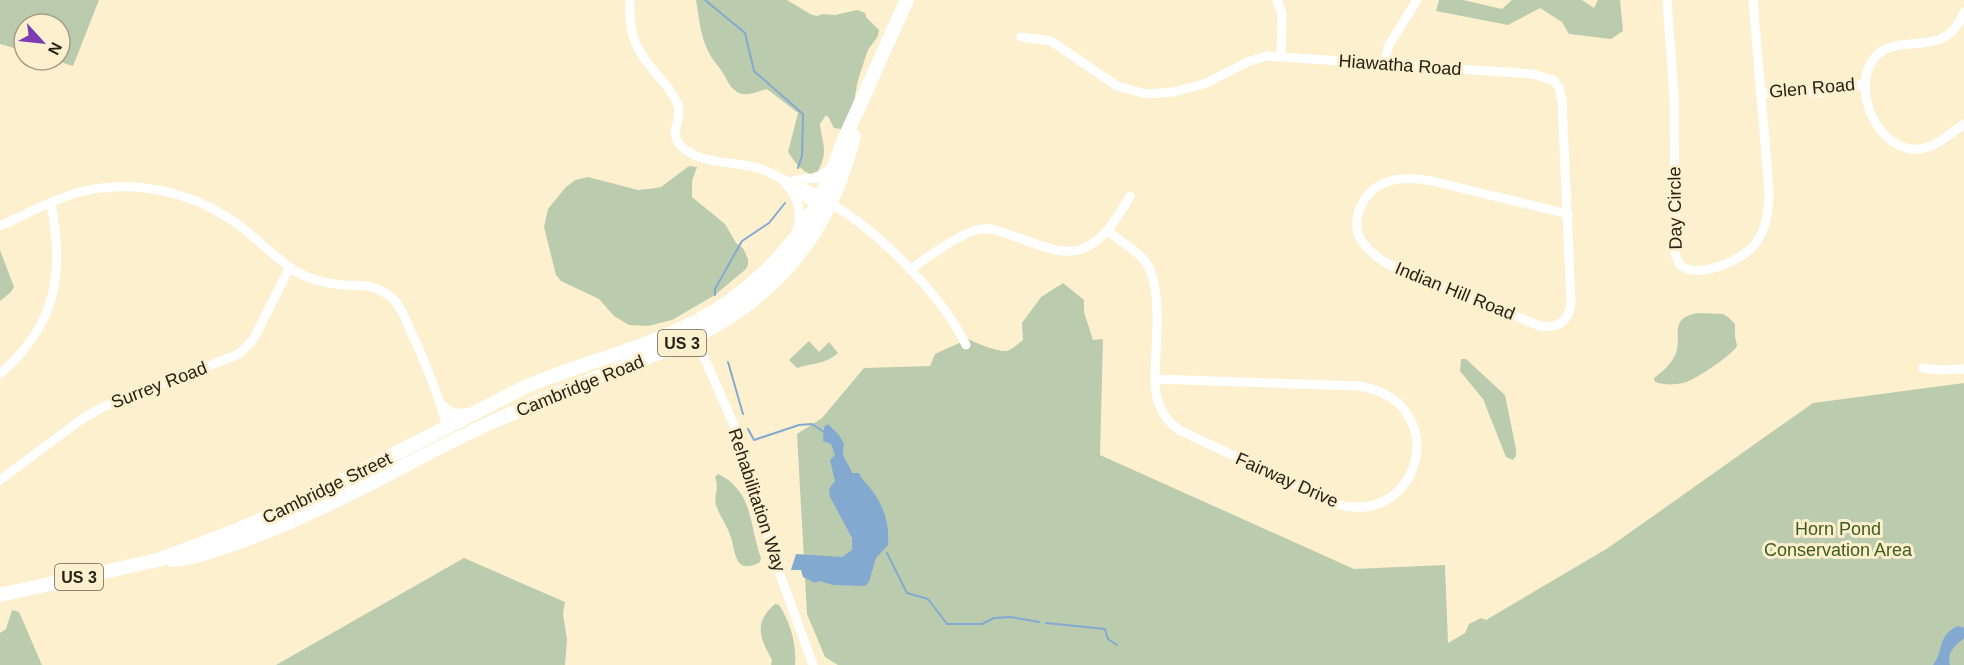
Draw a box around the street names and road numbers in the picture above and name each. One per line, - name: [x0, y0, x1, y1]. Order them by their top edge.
- street label: Hiawatha Road: [1338, 51, 1462, 79]
- street label: Glen Road: [1768, 74, 1856, 102]
- street label: Day Circle: [1664, 166, 1686, 250]
- street label: Indian Hill Road: [1392, 258, 1518, 324]
- road number: US 3: [658, 330, 706, 356]
- street label: Cambridge Road: [513, 351, 647, 421]
- street label: Surrey Road: [108, 358, 210, 412]
- street label: Rehabilitation Way: [724, 426, 790, 574]
- street label: Cambridge Street: [259, 448, 395, 528]
- street label: Fairway Drive: [1233, 448, 1341, 512]
- road number: US 3: [55, 564, 103, 590]

